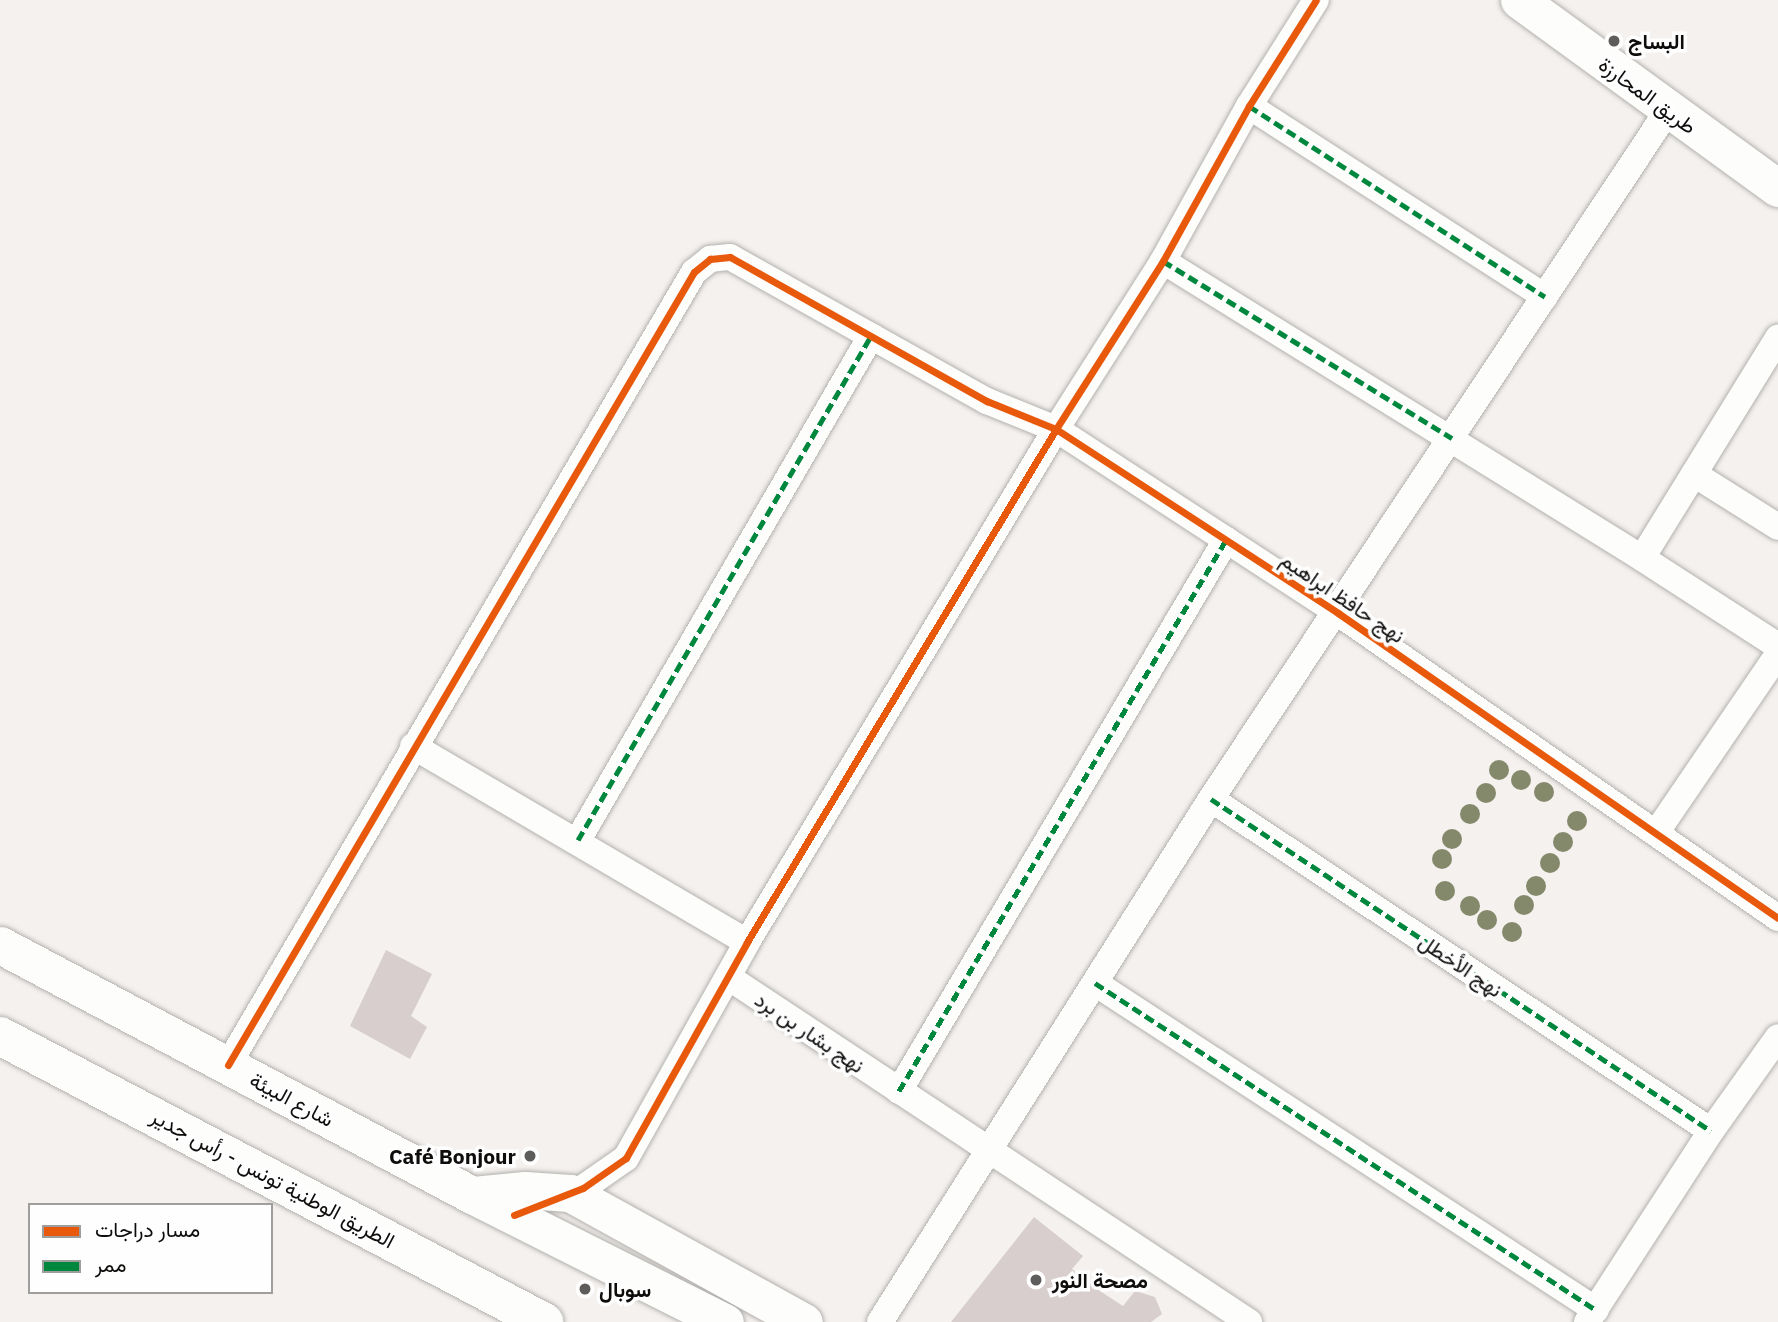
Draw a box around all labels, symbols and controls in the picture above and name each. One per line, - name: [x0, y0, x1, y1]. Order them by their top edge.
- place label: البساج: [1628, 28, 1685, 54]
- marker: البساج: [1606, 33, 1622, 49]
- street label: طريق المحارزة: [1594, 51, 1702, 139]
- street label: نهج حافظ ابراهيم: [1276, 546, 1410, 648]
- street label: نهج الأخطل: [1415, 928, 1507, 1002]
- street label: نهج بشار بن برد: [751, 986, 869, 1078]
- street label: شارع البيئة: [246, 1066, 338, 1132]
- street label: الطريق الوطنية تونس - رأس جدير: [147, 1103, 399, 1253]
- place label: Café Bonjour: [389, 1143, 516, 1169]
- marker: Café Bonjour: [522, 1148, 538, 1164]
- legend: [28, 1203, 273, 1294]
- text: مسار دراجات: [95, 1215, 200, 1243]
- text: ممر: [95, 1250, 126, 1278]
- place label: مصحة النور: [1052, 1267, 1148, 1293]
- marker: مصحة النور: [1026, 1270, 1046, 1290]
- place label: سوبال: [599, 1276, 651, 1302]
- marker: سوبال: [577, 1281, 593, 1297]

